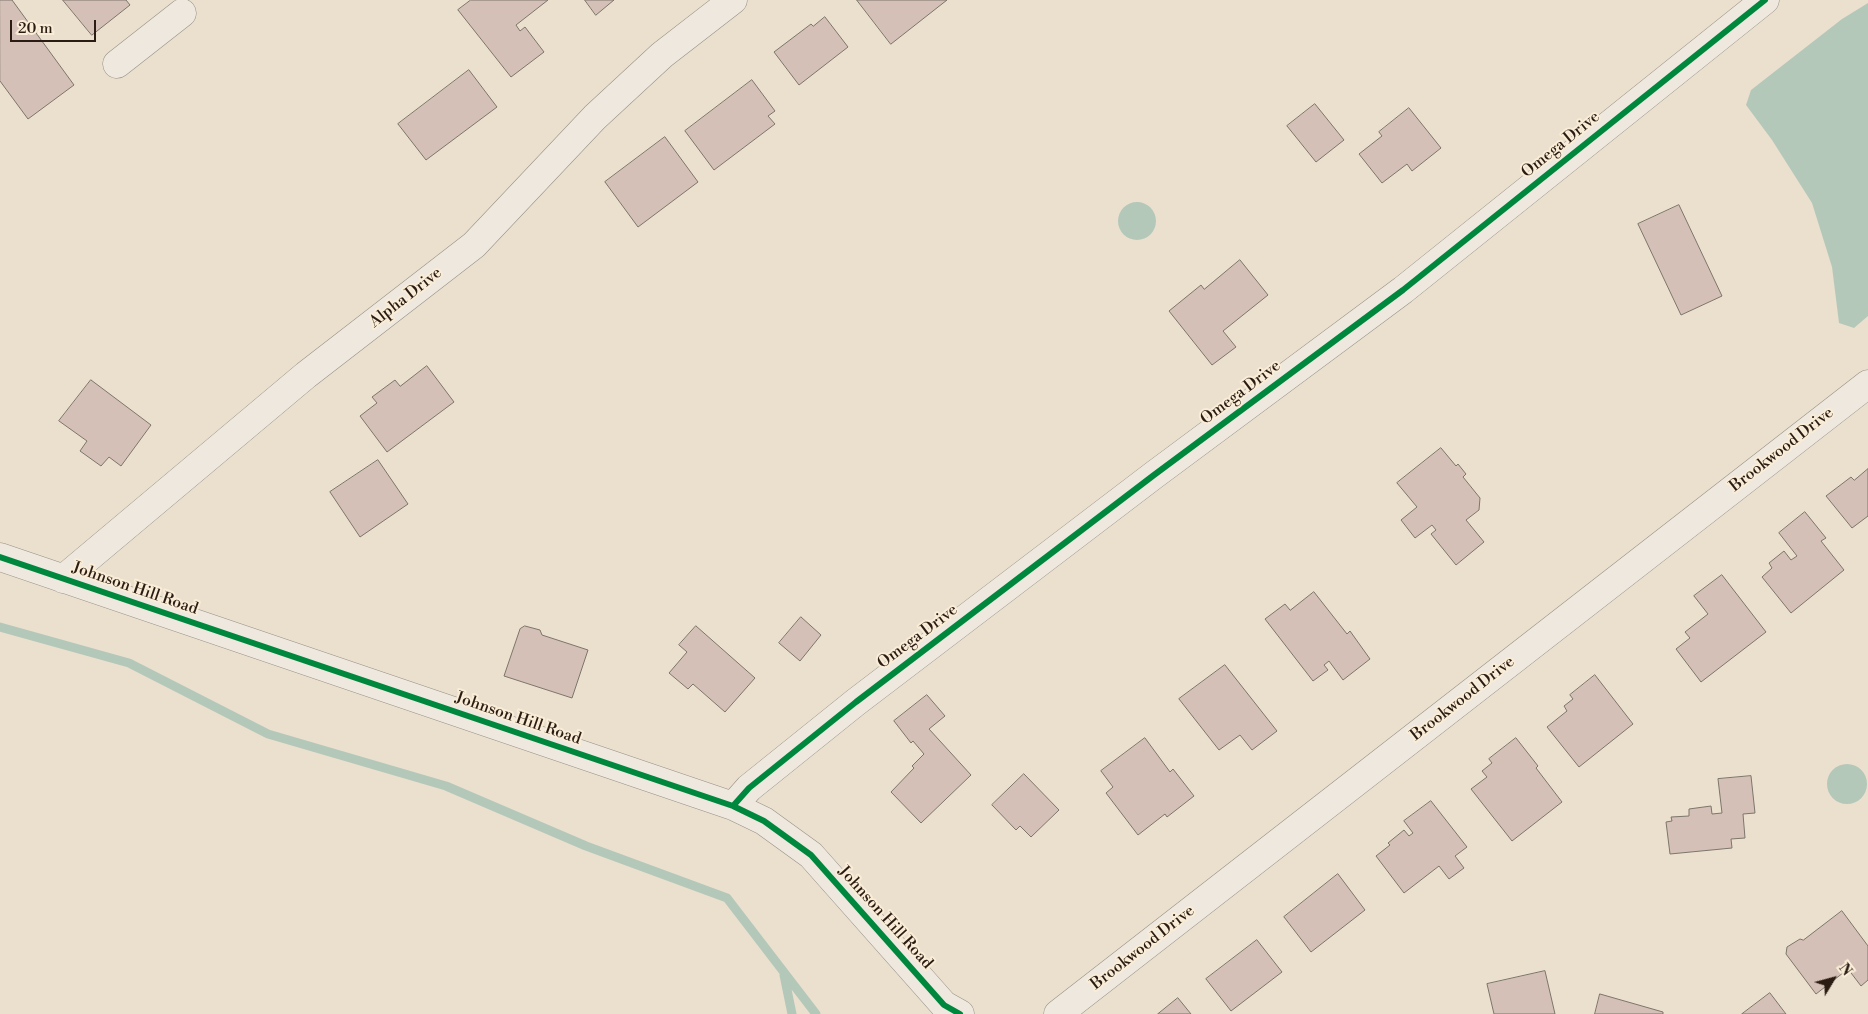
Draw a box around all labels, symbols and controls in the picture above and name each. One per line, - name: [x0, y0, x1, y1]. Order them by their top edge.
- scale bar: [12, 10, 99, 42]
- text: 20 m: [18, 19, 53, 38]
- street label: Omega Drive: [1518, 108, 1604, 182]
- street label: Alpha Drive: [366, 264, 446, 332]
- street label: Omega Drive: [1197, 357, 1285, 429]
- street label: Brookwood Drive: [1726, 404, 1838, 496]
- street label: Johnson Hill Road: [70, 558, 200, 620]
- street label: Omega Drive: [874, 601, 962, 673]
- street label: Brookwood Drive: [1407, 653, 1519, 745]
- street label: Johnson Hill Road: [453, 688, 583, 750]
- street label: Johnson Hill Road: [834, 863, 936, 973]
- street label: Brookwood Drive: [1087, 902, 1199, 994]
- north arrow: [1808, 954, 1858, 1004]
- text: N: [1834, 960, 1855, 980]

